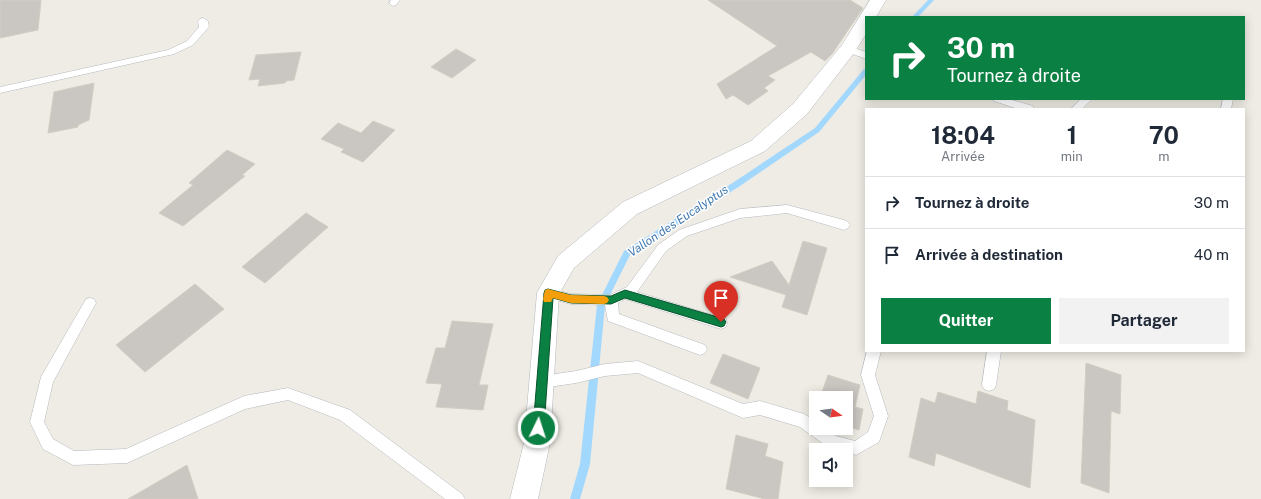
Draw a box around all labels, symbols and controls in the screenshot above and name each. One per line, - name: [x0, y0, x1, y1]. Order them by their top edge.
- text: 30 m: [947, 31, 1015, 64]
- icon: right: [881, 32, 933, 84]
- text: Tournez à droite: [947, 65, 1081, 86]
- text: 18:04: [931, 121, 995, 149]
- text: 1: [1067, 121, 1077, 149]
- text: 70: [1149, 121, 1179, 149]
- text: Arrivée: [941, 149, 985, 164]
- text: min: [1061, 149, 1083, 164]
- text: m: [1158, 149, 1170, 164]
- water label: Vallon des Eucalyptus: [625, 182, 731, 260]
- icon: right: [881, 192, 903, 214]
- text: Tournez à droite: [915, 194, 1029, 211]
- text: 30 m: [1194, 194, 1229, 211]
- icon: arrive: [881, 244, 903, 266]
- text: Arrivée à destination: [915, 246, 1063, 263]
- text: 40 m: [1194, 246, 1229, 263]
- pin: [704, 281, 738, 322]
- icon: arrive: [710, 287, 732, 309]
- button: Quitter: [881, 298, 1051, 344]
- button: Partager: [1059, 298, 1229, 344]
- north arrow: [809, 391, 853, 435]
- map controls: [809, 391, 853, 487]
- position arrow: [517, 407, 559, 449]
- button: sound: [809, 443, 853, 487]

